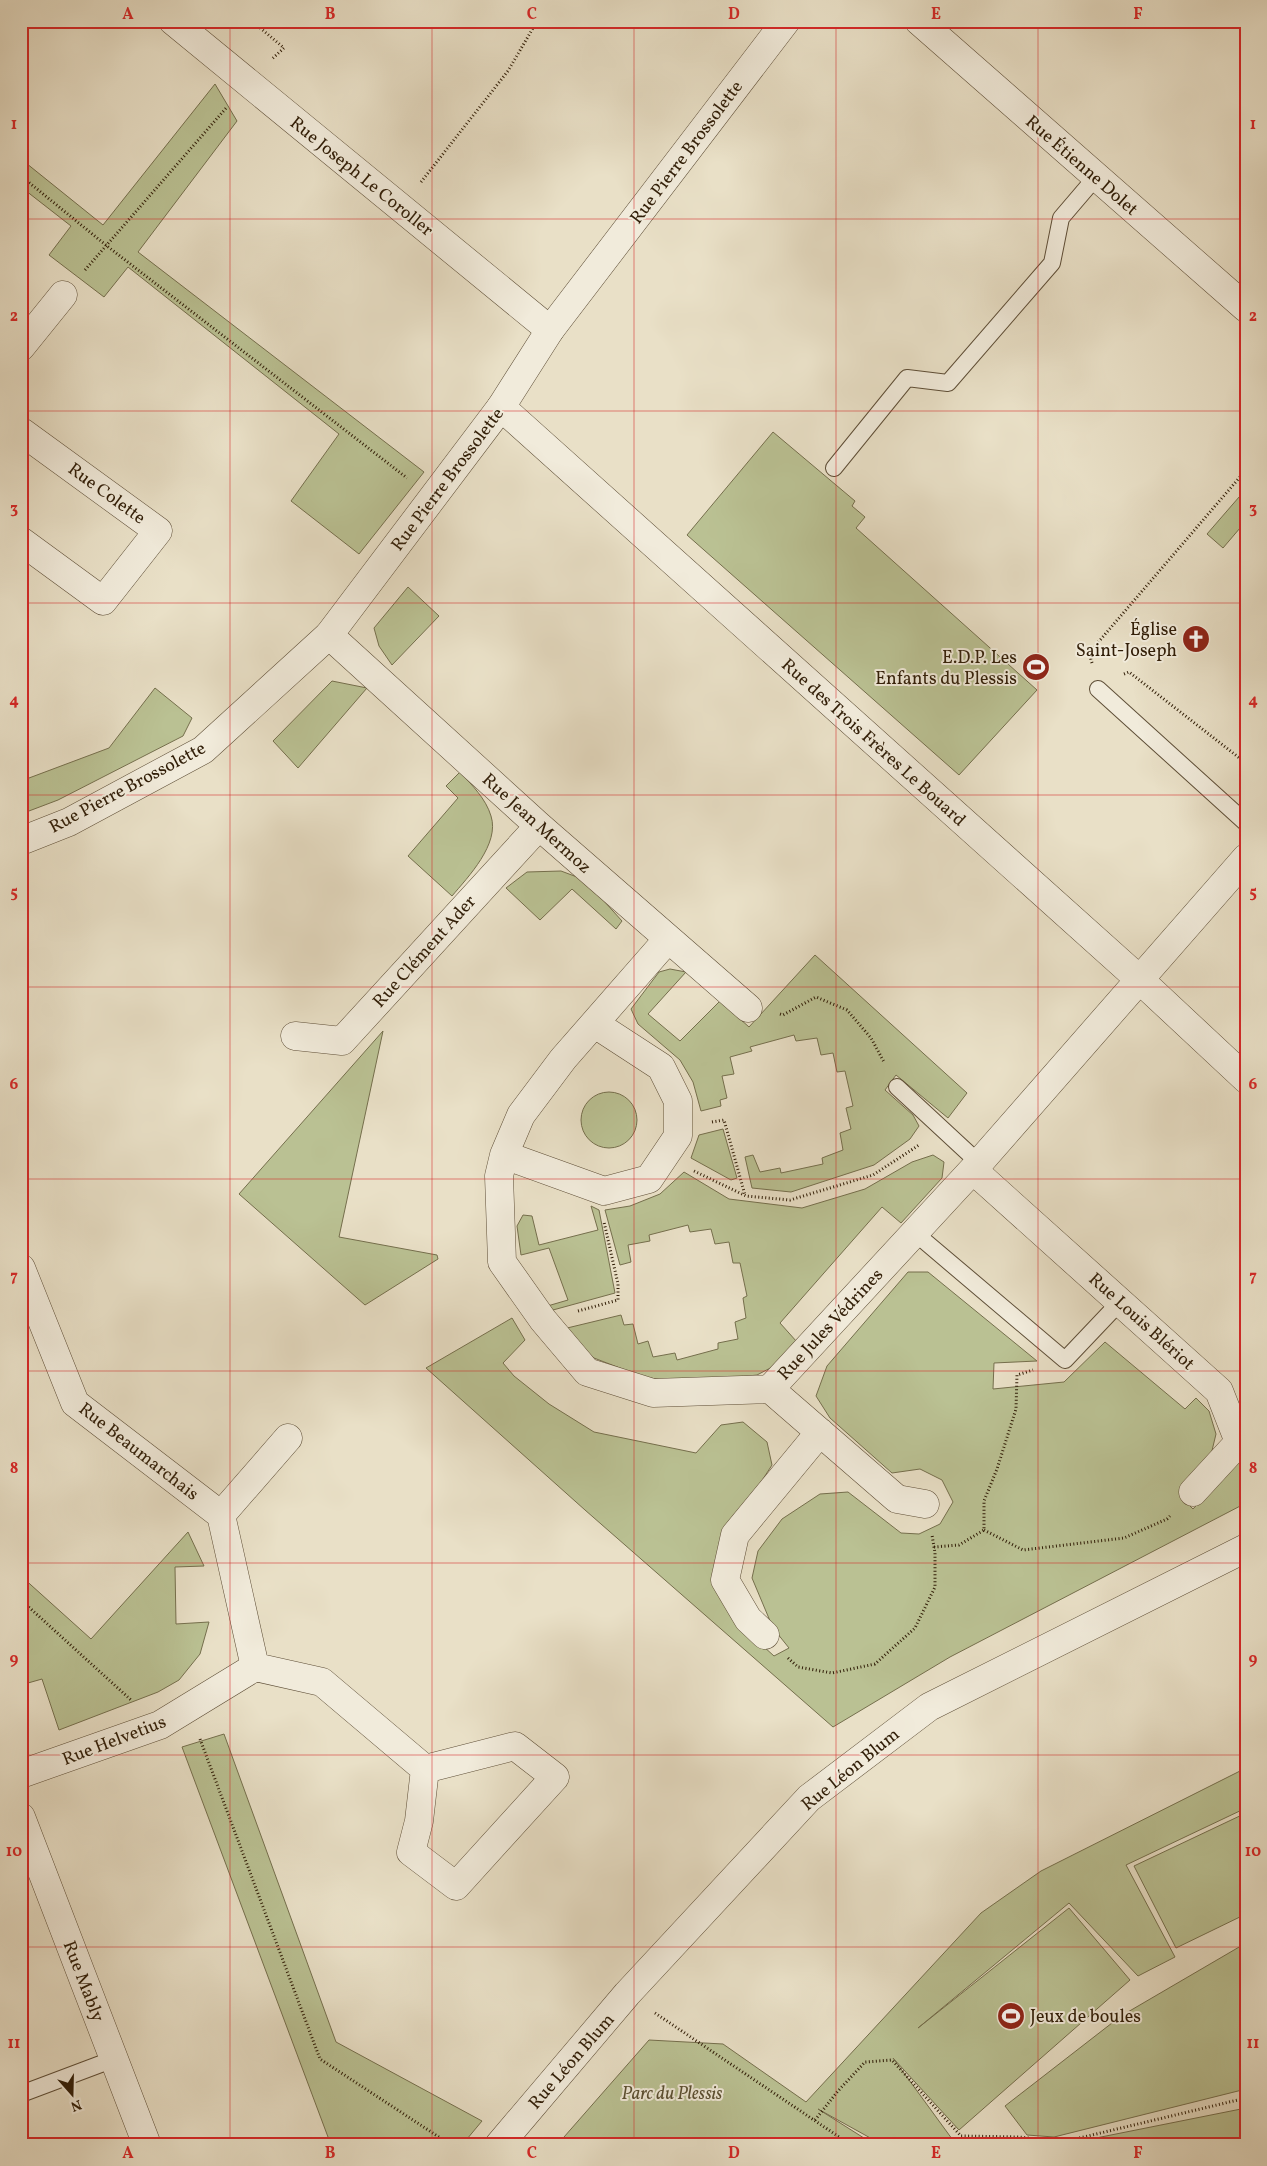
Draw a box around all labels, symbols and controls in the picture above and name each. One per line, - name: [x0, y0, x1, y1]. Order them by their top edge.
- text: A: [122, 4, 134, 26]
- text: B: [325, 4, 336, 26]
- text: C: [527, 4, 537, 26]
- text: D: [728, 4, 740, 26]
- text: E: [931, 4, 941, 26]
- text: F: [1133, 4, 1143, 26]
- street label: Rue Pierre Brossolette: [625, 76, 750, 230]
- street label: Rue Étienne Dolet: [1019, 110, 1143, 222]
- street label: Rue Joseph Le Coroller: [284, 111, 438, 243]
- text: 1: [11, 114, 17, 136]
- text: 1: [1250, 114, 1256, 136]
- text: 2: [10, 306, 18, 328]
- text: 2: [1249, 306, 1257, 328]
- street label: Rue Pierre Brossolette: [386, 403, 511, 557]
- street label: Rue Colette: [62, 458, 150, 531]
- text: 3: [10, 498, 18, 520]
- text: 3: [1249, 498, 1257, 520]
- place label: Église Saint-Joseph: [1076, 618, 1177, 664]
- church icon: Église Saint-Joseph: [1181, 624, 1211, 654]
- place label: E.D.P. Les Enfants du Plessis: [875, 646, 1017, 692]
- sports icon: E.D.P. Les Enfants du Plessis: [1021, 652, 1051, 682]
- street label: Rue des Trois Frères Le Bouard: [775, 653, 971, 833]
- text: 4: [9, 690, 19, 712]
- text: 4: [1248, 690, 1258, 712]
- street label: Rue Pierre Brossolette: [45, 736, 210, 840]
- street label: Rue Jean Mermoz: [476, 768, 596, 880]
- text: 5: [10, 882, 18, 904]
- text: 5: [1249, 882, 1257, 904]
- street label: Rue Clément Ader: [368, 890, 483, 1014]
- text: 6: [10, 1074, 19, 1096]
- text: 6: [1249, 1074, 1258, 1096]
- street label: Rue Jules Védrines: [773, 1264, 890, 1386]
- text: 7: [10, 1266, 18, 1288]
- text: 7: [1249, 1266, 1257, 1288]
- street label: Rue Louis Blériot: [1082, 1268, 1200, 1377]
- street label: Rue Beaumarchais: [73, 1397, 203, 1507]
- text: 8: [10, 1458, 18, 1480]
- text: 8: [1249, 1458, 1257, 1480]
- text: 9: [10, 1649, 19, 1671]
- text: 9: [1249, 1649, 1258, 1671]
- street label: Rue Helvetius: [59, 1710, 170, 1773]
- street label: Rue Léon Blum: [797, 1723, 905, 1818]
- text: 10: [6, 1841, 22, 1863]
- text: 10: [1245, 1841, 1261, 1863]
- street label: Rue Mably: [56, 1937, 110, 2026]
- sports icon: Jeux de boules: [996, 2001, 1026, 2031]
- place label: Jeux de boules: [1030, 2005, 1141, 2030]
- street label: Rue Léon Blum: [523, 2009, 621, 2115]
- text: 11: [8, 2033, 20, 2055]
- text: 11: [1247, 2033, 1259, 2055]
- north arrow: [48, 2068, 98, 2118]
- park label: Parc du Plessis: [622, 2082, 723, 2107]
- text: N: [68, 2094, 84, 2115]
- text: A: [122, 2143, 134, 2165]
- text: B: [325, 2143, 336, 2165]
- text: C: [527, 2143, 537, 2165]
- text: D: [728, 2143, 740, 2165]
- text: E: [931, 2143, 941, 2165]
- text: F: [1133, 2143, 1143, 2165]

